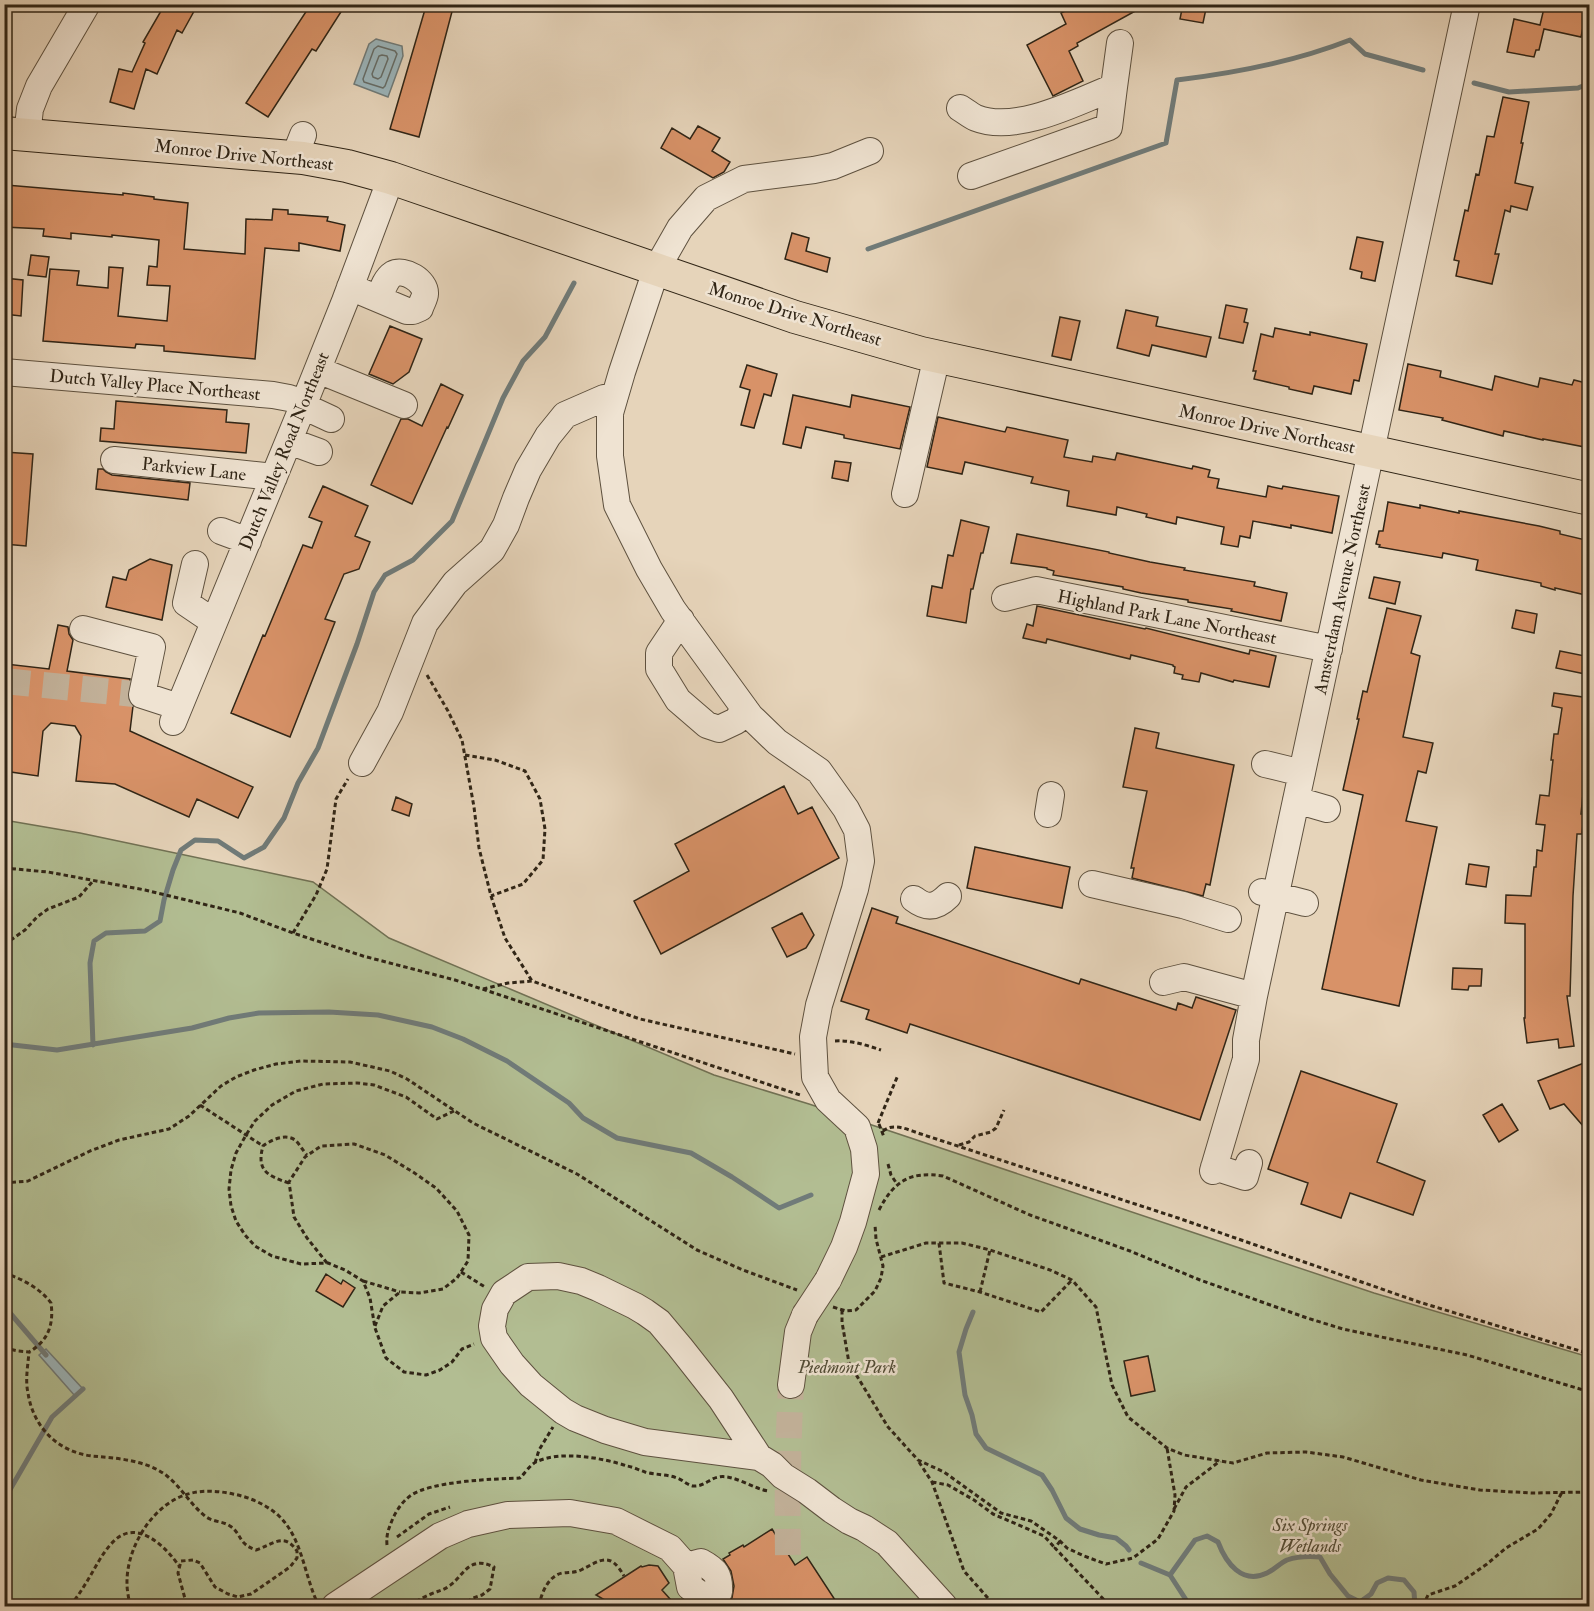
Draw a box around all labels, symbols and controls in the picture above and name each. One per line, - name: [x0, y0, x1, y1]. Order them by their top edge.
- street label: Monroe Drive Northeast: [153, 135, 335, 176]
- street label: Monroe Drive Northeast: [705, 277, 884, 352]
- street label: Dutch Valley Road Northeast: [234, 349, 335, 554]
- street label: Dutch Valley Place Northeast: [49, 365, 262, 406]
- street label: Monroe Drive Northeast: [1177, 400, 1357, 459]
- street label: Parkview Lane: [141, 453, 248, 486]
- street label: Amsterdam Avenue Northeast: [1309, 482, 1376, 697]
- street label: Highland Park Lane Northeast: [1055, 585, 1279, 650]
- park label: Piedmont Park: [797, 1356, 896, 1379]
- park label: Six Springs Wetlands: [1272, 1514, 1348, 1558]

